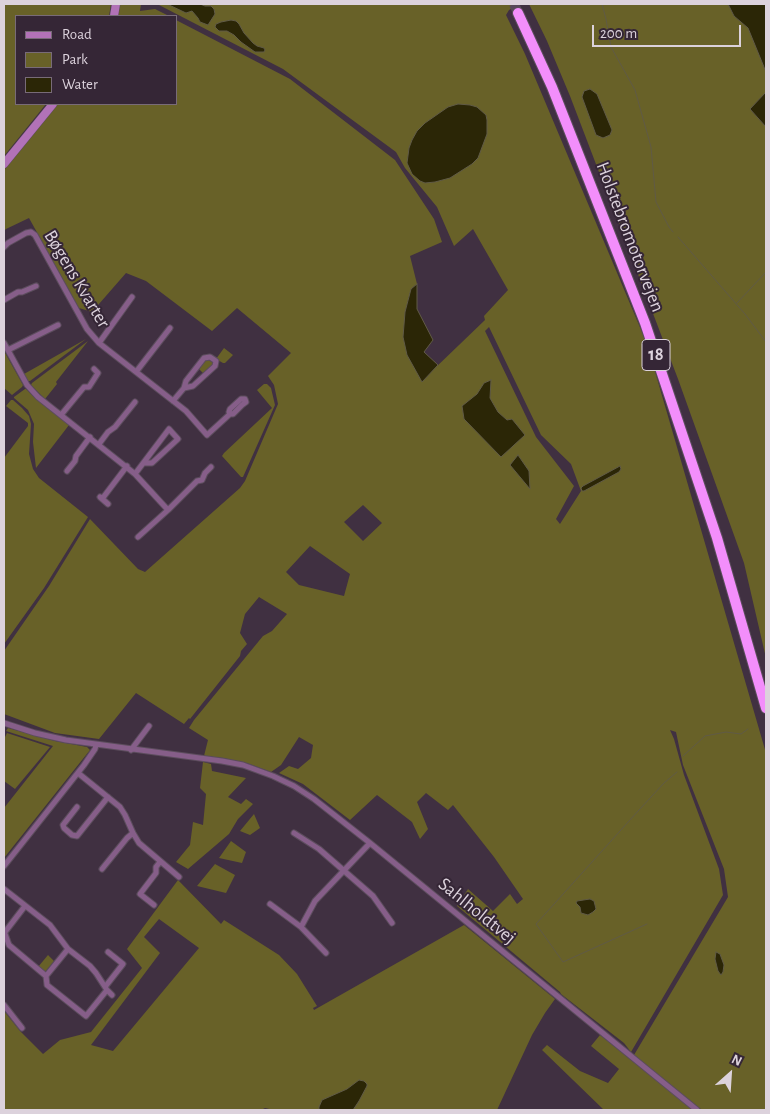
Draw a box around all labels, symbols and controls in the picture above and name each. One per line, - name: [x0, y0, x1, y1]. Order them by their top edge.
- legend: [15, 15, 178, 105]
- scale bar: [595, 15, 744, 47]
- text: 200 m: [600, 26, 637, 41]
- text: Road: [62, 27, 92, 42]
- text: Park: [62, 52, 88, 67]
- text: Water: [62, 77, 98, 92]
- street label: Holstebromotorvejen: [591, 159, 669, 315]
- street label: Bøgens Kvarter: [39, 226, 115, 332]
- road number: 18: [642, 340, 670, 370]
- street label: Sahlholdtvej: [434, 873, 520, 949]
- north arrow: [705, 1049, 755, 1099]
- text: N: [729, 1052, 744, 1069]

